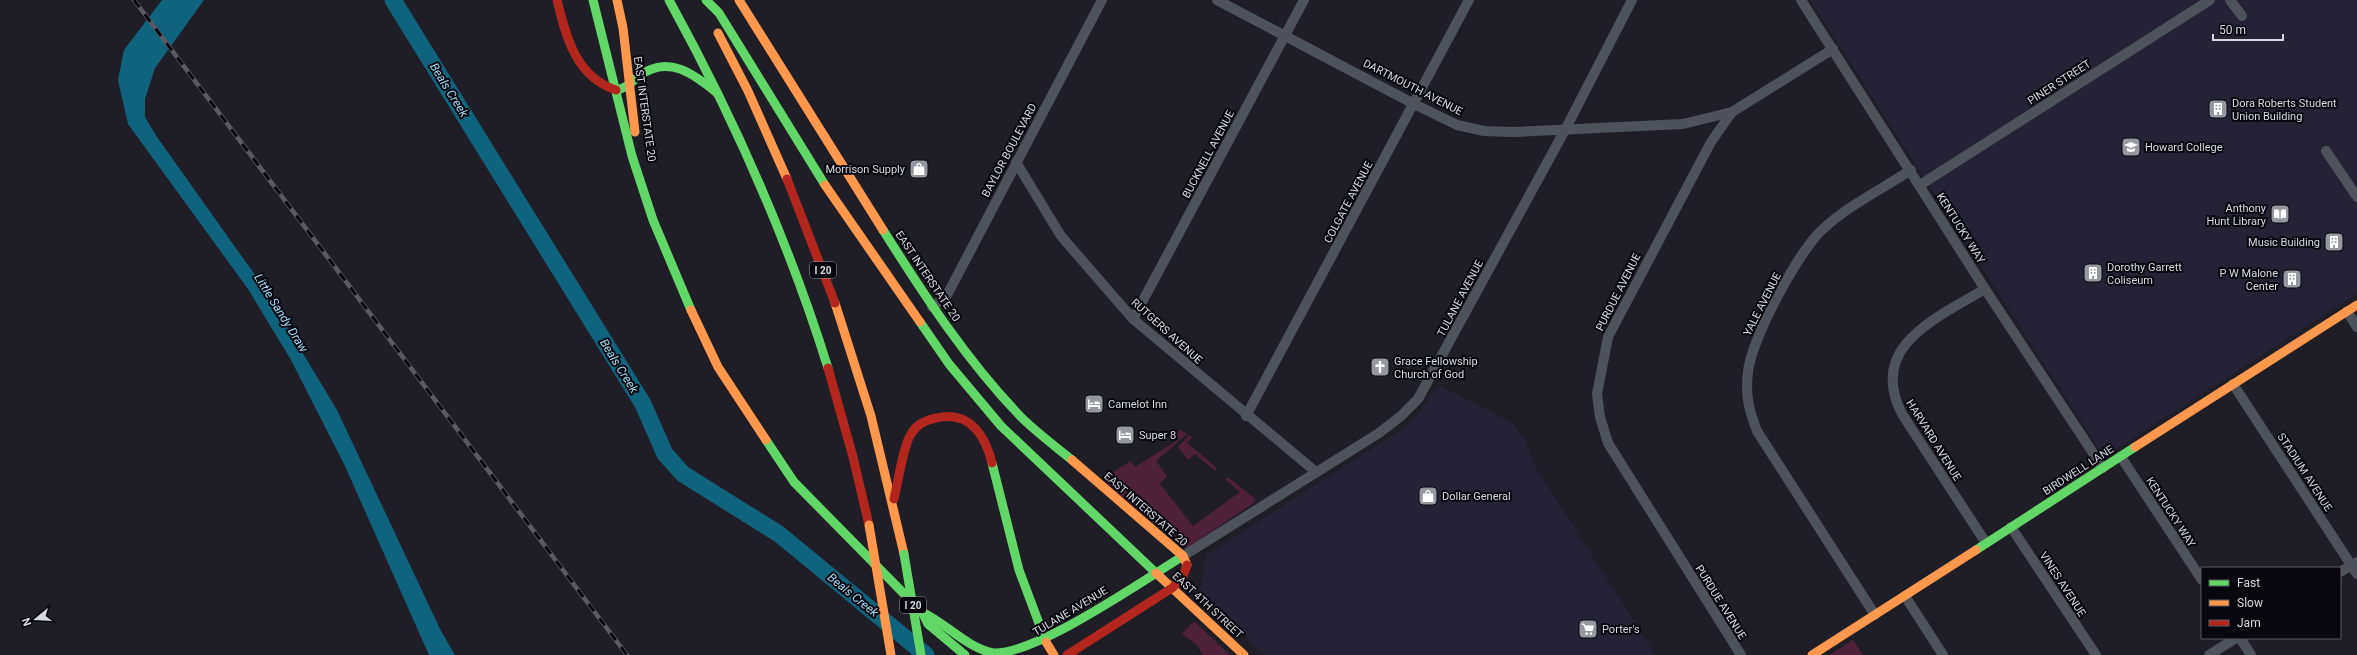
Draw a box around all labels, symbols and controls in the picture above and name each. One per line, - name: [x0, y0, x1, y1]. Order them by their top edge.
- scale bar: [2213, 16, 2283, 42]
- text: 50 m: [2219, 23, 2246, 37]
- street label: EAST INTERSTATE 20: [631, 55, 658, 163]
- street label: DARTMOUTH AVENUE: [1361, 57, 1465, 118]
- street label: PINER STREET: [2025, 57, 2094, 108]
- water label: Beals Creek: [427, 60, 472, 121]
- place label: Dora Roberts Student Union Building: [2232, 97, 2337, 123]
- building icon: Dora Roberts Student Union Building: [2207, 98, 2229, 120]
- street label: BAYLOR BOULEVARD: [979, 101, 1040, 199]
- street label: BUCKNELL AVENUE: [1180, 108, 1237, 201]
- school or university icon: Howard College: [2120, 136, 2142, 158]
- place label: Howard College: [2145, 141, 2223, 154]
- shop icon: Morrison Supply: [908, 158, 930, 180]
- street label: COLGATE AVENUE: [1321, 159, 1376, 245]
- place label: Morrison Supply: [825, 163, 906, 176]
- street label: KENTUCKY WAY: [1934, 191, 1988, 266]
- place label: Anthony Hunt Library: [2206, 202, 2267, 228]
- library icon: Anthony Hunt Library: [2269, 203, 2291, 225]
- street label: EAST INTERSTATE 20: [892, 229, 963, 324]
- building icon: Music Building: [2323, 231, 2345, 253]
- place label: Music Building: [2248, 236, 2320, 249]
- street label: PURDUE AVENUE: [1593, 251, 1644, 333]
- street label: TULANE AVENUE: [1435, 258, 1486, 339]
- place label: Dorothy Garrett Coliseum: [2107, 261, 2182, 287]
- road number: I 20: [810, 262, 836, 278]
- building icon: Dorothy Garrett Coliseum: [2082, 262, 2104, 284]
- place label: P W Malone Center: [2219, 267, 2278, 293]
- building icon: P W Malone Center: [2281, 268, 2303, 290]
- street label: YALE AVENUE: [1741, 270, 1784, 338]
- water label: Little Sandy Draw: [251, 271, 311, 355]
- street label: RUTGERS AVENUE: [1128, 296, 1205, 367]
- water label: Beals Creek: [597, 336, 642, 397]
- place label: Grace Fellowship Church of God: [1394, 355, 1478, 381]
- church icon: Grace Fellowship Church of God: [1369, 356, 1391, 378]
- hotel icon: Camelot Inn: [1083, 393, 1105, 415]
- street label: HARVARD AVENUE: [1903, 397, 1964, 483]
- place label: Camelot Inn: [1108, 398, 1167, 411]
- hotel icon: Super 8: [1114, 424, 1136, 446]
- place label: Super 8: [1139, 429, 1176, 442]
- street label: STADIUM AVENUE: [2274, 431, 2335, 514]
- street label: BIRDWELL LANE: [2040, 443, 2116, 498]
- street label: EAST INTERSTATE 20: [1101, 470, 1190, 549]
- street label: KENTUCKY WAY: [2143, 475, 2198, 550]
- shop icon: Dollar General: [1417, 485, 1439, 507]
- place label: Dollar General: [1442, 490, 1511, 503]
- street label: VINES AVENUE: [2037, 549, 2088, 619]
- street label: PURDUE AVENUE: [1692, 563, 1749, 642]
- legend: [2201, 567, 2341, 639]
- street label: EAST 4TH STREET: [1170, 569, 1246, 642]
- water label: Beals Creek: [825, 570, 882, 620]
- text: Fast: [2237, 576, 2260, 590]
- street label: TULANE AVENUE: [1031, 584, 1110, 639]
- text: Slow: [2237, 596, 2263, 610]
- road number: I 20: [900, 597, 926, 613]
- north arrow: [16, 599, 56, 639]
- text: N: [20, 616, 34, 628]
- text: Jam: [2237, 616, 2261, 630]
- supermarket icon: Porter's: [1577, 618, 1599, 640]
- place label: Porter's: [1602, 623, 1640, 636]

